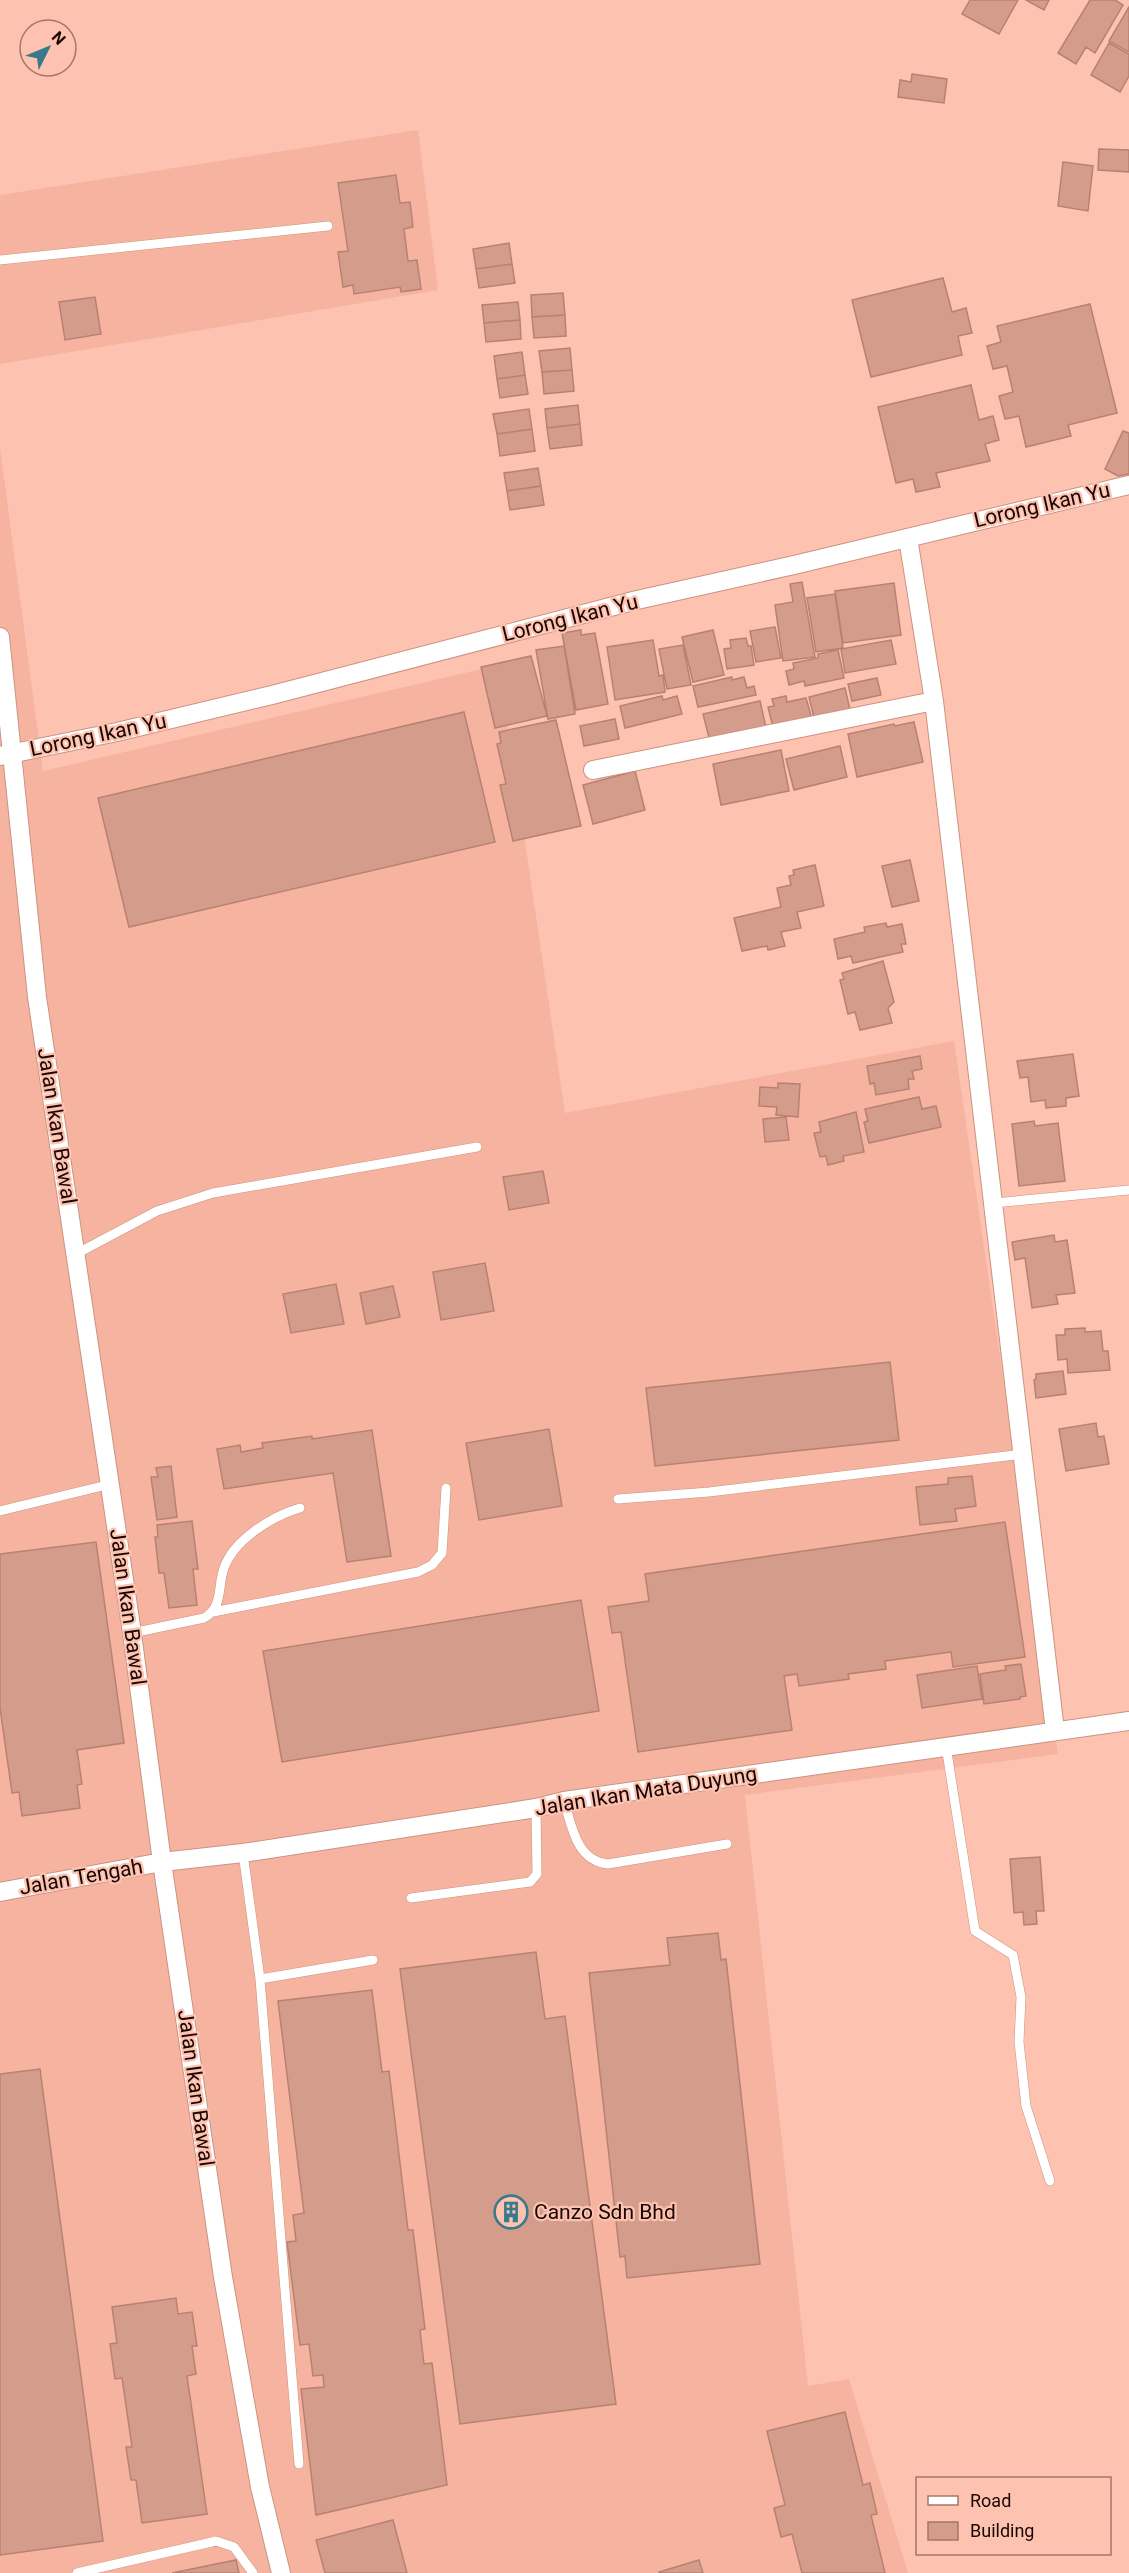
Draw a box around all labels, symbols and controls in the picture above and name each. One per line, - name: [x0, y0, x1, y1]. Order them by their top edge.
- north arrow: [18, 18, 78, 78]
- text: N: [48, 28, 69, 49]
- street label: Lorong Ikan Yu: [972, 478, 1112, 532]
- street label: Lorong Ikan Yu: [500, 590, 640, 646]
- street label: Lorong Ikan Yu: [27, 709, 169, 761]
- street label: Jalan Ikan Bawal: [33, 1046, 81, 1206]
- street label: Jalan Ikan Bawal: [105, 1527, 151, 1687]
- street label: Jalan Ikan Mata Duyung: [533, 1762, 759, 1820]
- street label: Jalan Tengah: [17, 1854, 145, 1900]
- street label: Jalan Ikan Bawal: [173, 2008, 219, 2168]
- building icon: Canzo Sdn Bhd: [493, 2194, 529, 2230]
- place label: Canzo Sdn Bhd: [534, 2200, 676, 2224]
- legend: [916, 2477, 1111, 2555]
- text: Road: [970, 2490, 1011, 2511]
- text: Building: [970, 2520, 1034, 2541]

